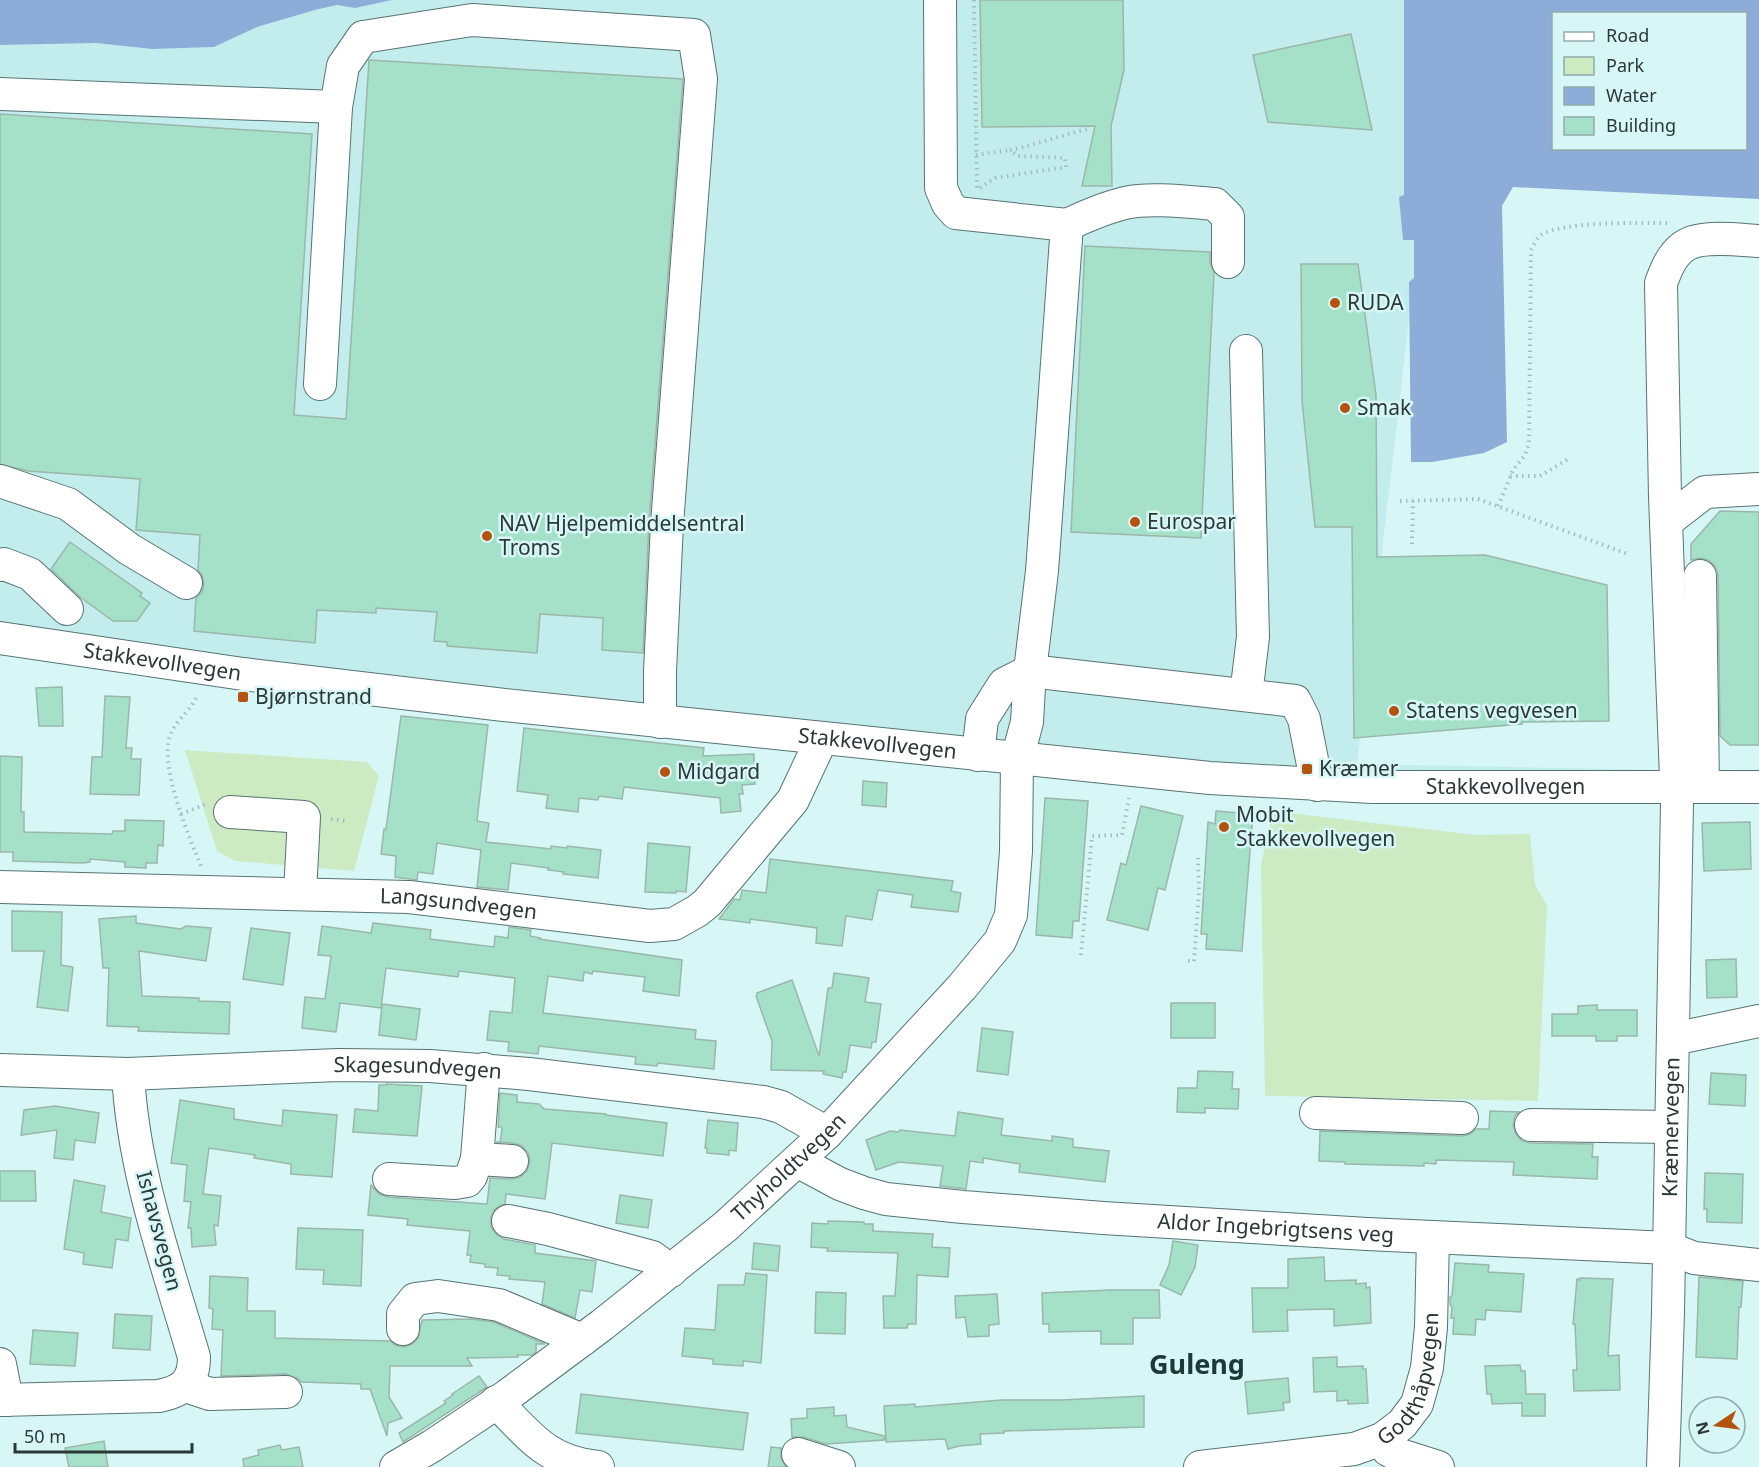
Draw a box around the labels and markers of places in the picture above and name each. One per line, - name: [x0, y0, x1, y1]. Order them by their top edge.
- place label: RUDA: [1347, 288, 1404, 316]
- marker: RUDA: [1328, 296, 1342, 310]
- place label: Smak: [1357, 393, 1412, 421]
- marker: Smak: [1338, 401, 1352, 415]
- place label: Eurospar: [1147, 507, 1236, 535]
- place label: NAV Hjelpemiddelsentral Troms: [499, 509, 745, 561]
- marker: Eurospar: [1128, 515, 1142, 529]
- marker: NAV Hjelpemiddelsentral Troms: [480, 529, 494, 543]
- place label: Bjørnstrand: [255, 682, 372, 710]
- marker: Bjørnstrand: [236, 690, 250, 704]
- place label: Statens vegvesen: [1406, 696, 1578, 724]
- marker: Statens vegvesen: [1387, 704, 1401, 718]
- place label: Kræmer: [1319, 754, 1399, 782]
- place label: Midgard: [677, 757, 760, 785]
- marker: Kræmer: [1300, 762, 1314, 776]
- marker: Midgard: [658, 765, 672, 779]
- place label: Mobit Stakkevollvegen: [1236, 800, 1395, 852]
- marker: Mobit Stakkevollvegen: [1217, 820, 1231, 834]

